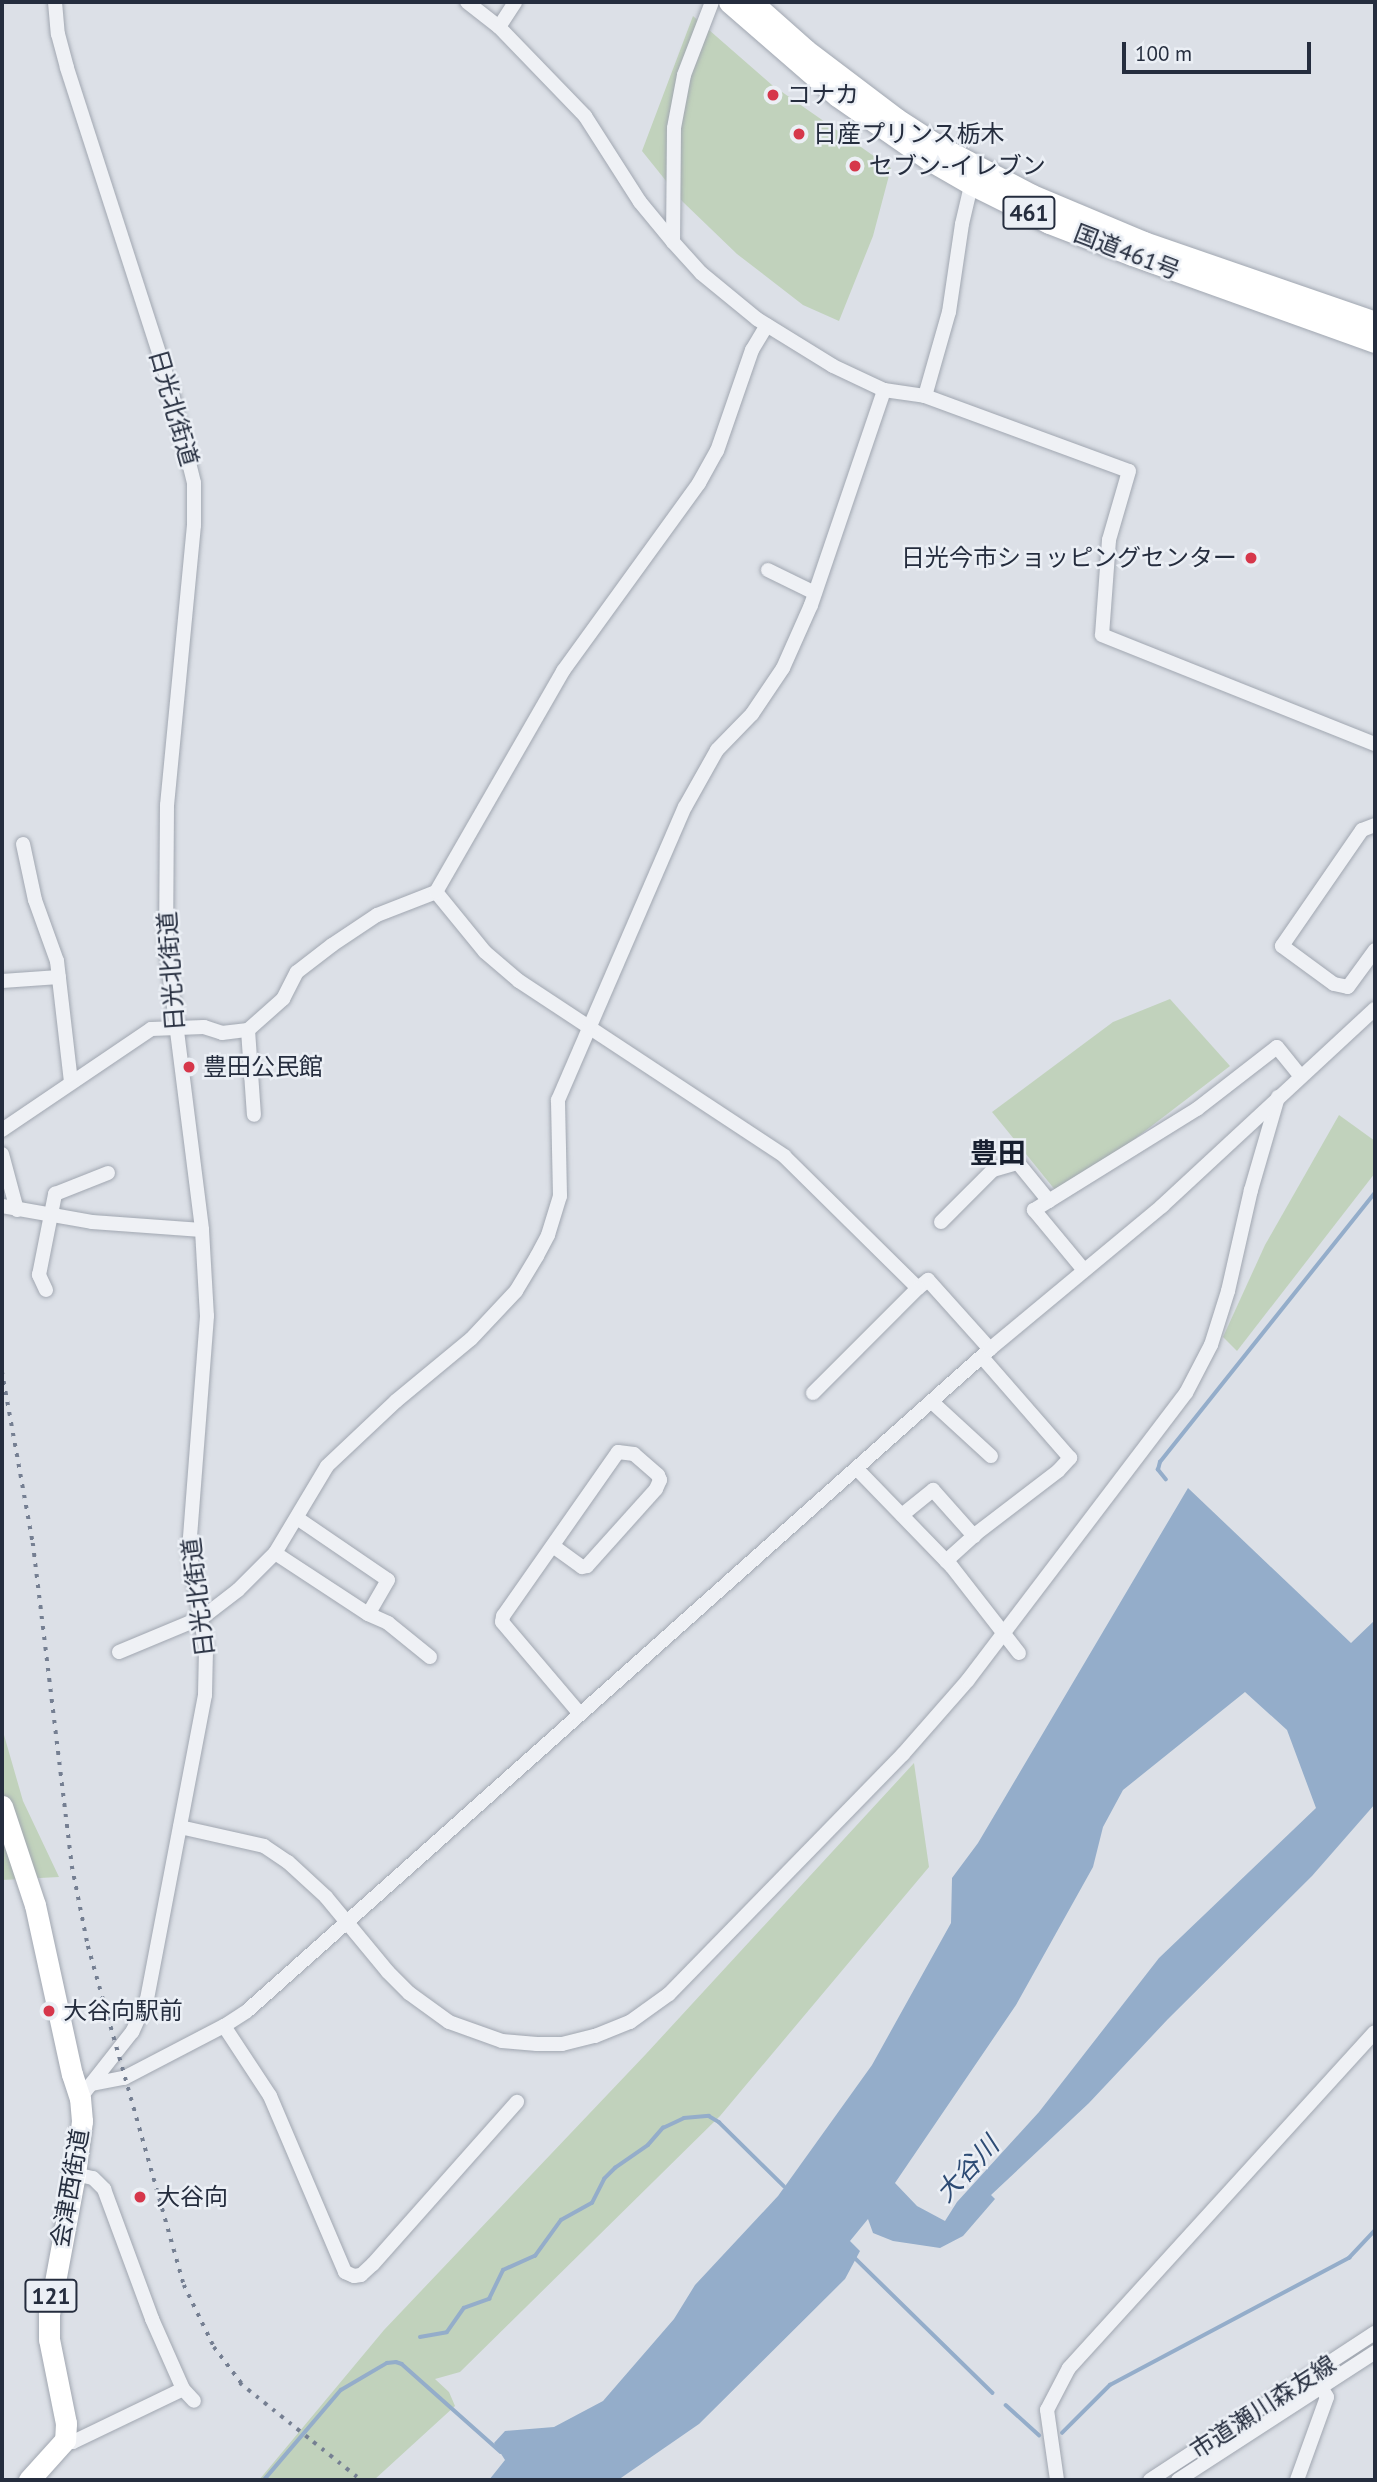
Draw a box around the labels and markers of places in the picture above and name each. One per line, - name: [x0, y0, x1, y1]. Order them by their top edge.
- place label: コナカ: [787, 81, 859, 109]
- marker: コナカ: [765, 87, 781, 103]
- place label: 日産プリンス栃木: [813, 120, 1005, 148]
- marker: 日産プリンス栃木: [791, 126, 807, 142]
- place label: セブン-イレブン: [869, 152, 1046, 180]
- marker: セブン-イレブン: [847, 158, 863, 174]
- place label: 日光今市ショッピングセンター: [901, 544, 1237, 572]
- marker: 日光今市ショッピングセンター: [1243, 550, 1259, 566]
- place label: 豊田公民館: [203, 1053, 323, 1081]
- marker: 豊田公民館: [181, 1059, 197, 1075]
- place label: 大谷向駅前: [63, 1997, 183, 2025]
- marker: 大谷向駅前: [41, 2003, 57, 2019]
- place label: 大谷向: [156, 2183, 228, 2211]
- marker: 大谷向: [130, 2187, 150, 2207]

